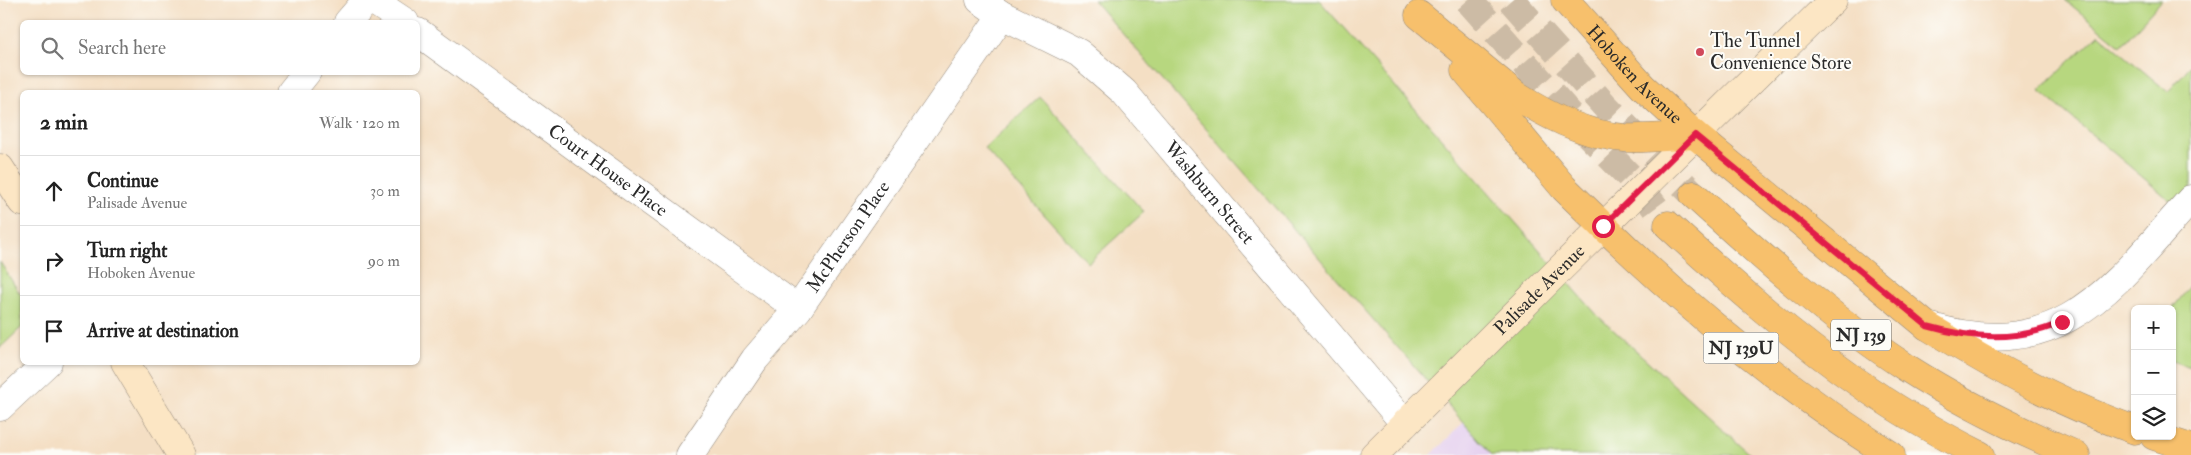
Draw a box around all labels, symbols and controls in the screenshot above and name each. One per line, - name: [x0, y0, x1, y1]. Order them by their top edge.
- search box: [20, 20, 420, 75]
- street label: Hoboken Avenue: [1581, 20, 1687, 129]
- place label: The Tunnel Convenience Store: [1710, 29, 1851, 75]
- icon: search: [38, 34, 66, 62]
- text: Search here: [78, 36, 166, 60]
- marker: The Tunnel Convenience Store: [1694, 46, 1706, 58]
- text: 2 min: [40, 109, 88, 136]
- text: Walk · 120 m: [319, 113, 400, 133]
- street label: Court House Place: [543, 119, 673, 222]
- street label: Washburn Street: [1158, 135, 1260, 249]
- text: Continue: [87, 169, 158, 193]
- street label: McPherson Place: [801, 176, 895, 297]
- icon: ahead: [40, 177, 68, 205]
- text: 30 m: [370, 181, 400, 201]
- text: Palisade Avenue: [87, 193, 187, 213]
- route start: [1592, 215, 1615, 238]
- text: Turn right: [87, 239, 167, 263]
- street label: Palisade Avenue: [1489, 239, 1590, 340]
- icon: right: [40, 247, 68, 275]
- text: 90 m: [368, 251, 400, 271]
- text: Hoboken Avenue: [87, 263, 195, 283]
- map controls: [2131, 305, 2176, 440]
- button: +: [2131, 305, 2176, 350]
- route end: [2051, 311, 2074, 334]
- icon: arrive: [40, 317, 68, 345]
- text: Arrive at destination: [87, 319, 239, 343]
- road number: NJ 139: [1831, 320, 1891, 350]
- road number: NJ 139U: [1704, 332, 1778, 363]
- button: −: [2131, 350, 2176, 395]
- button: layers: [2131, 395, 2176, 440]

